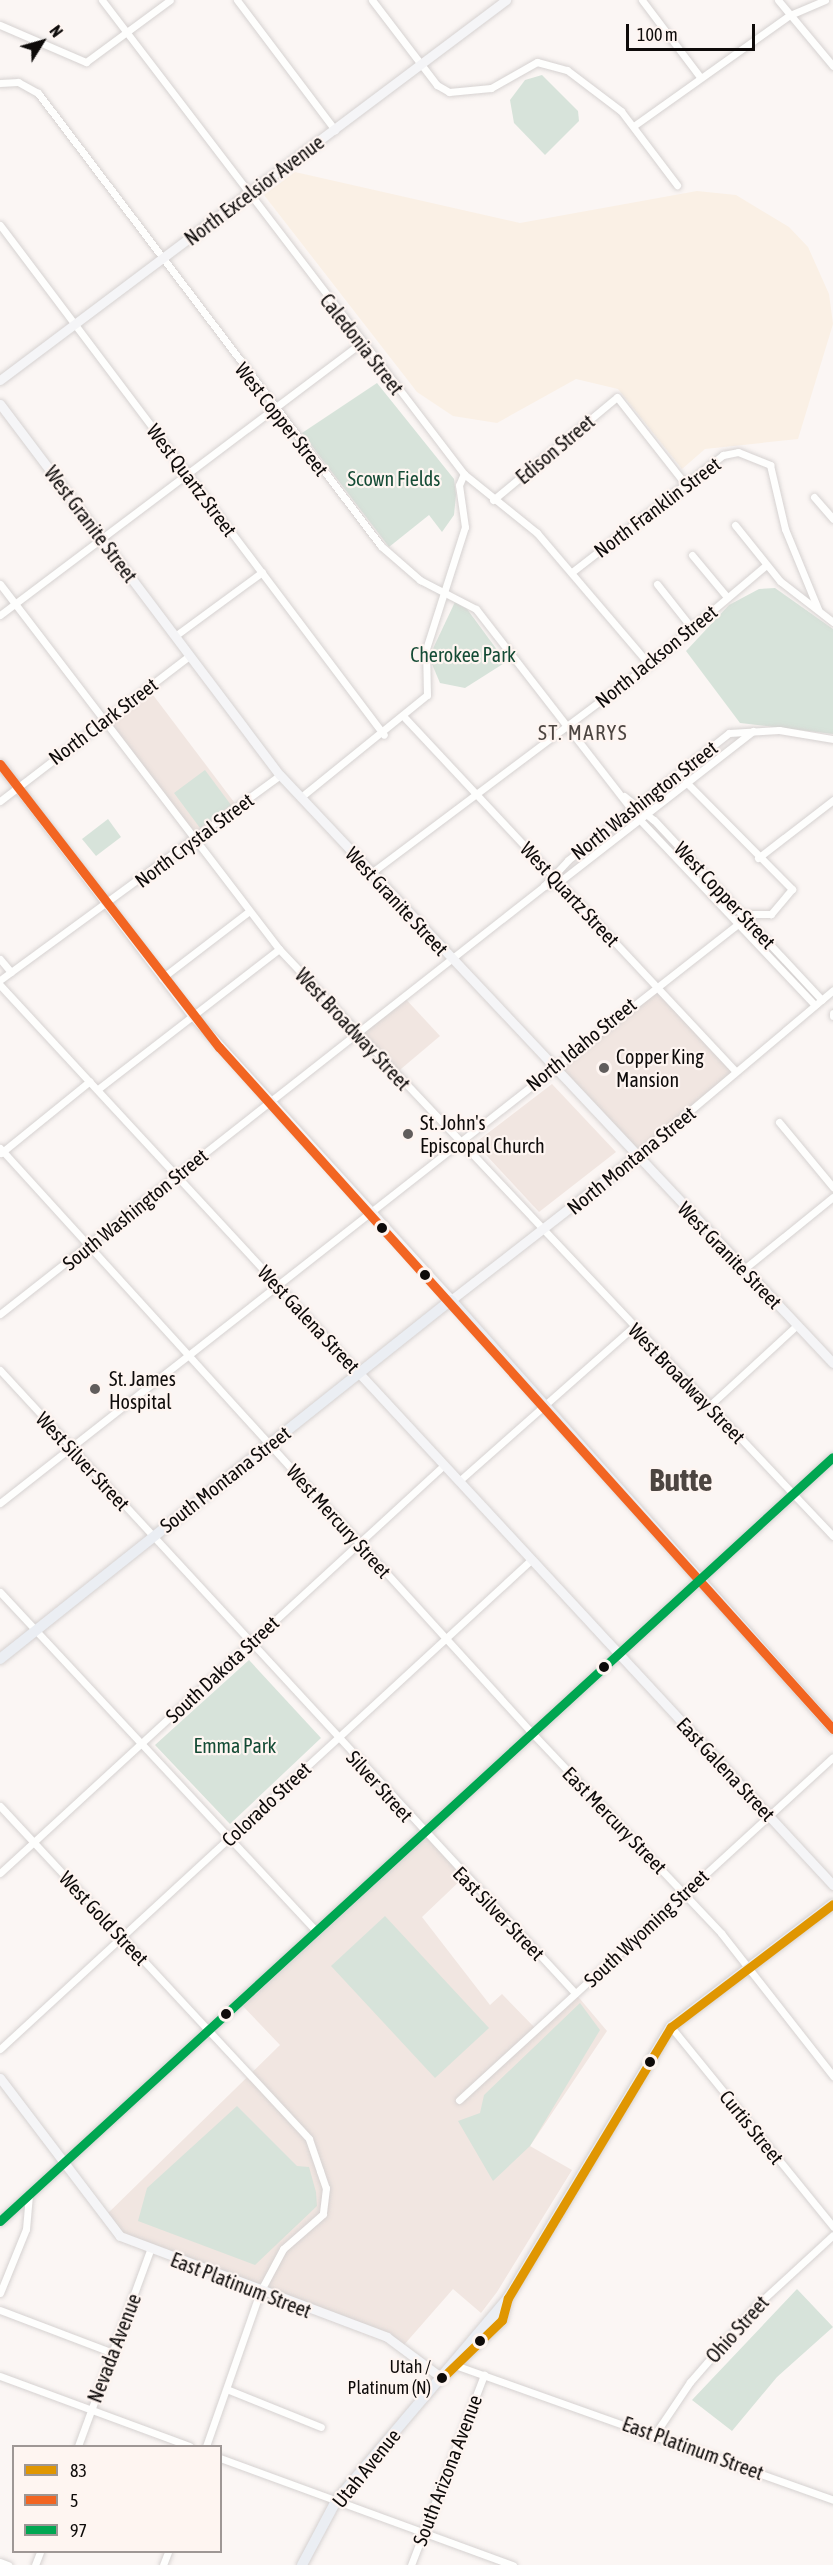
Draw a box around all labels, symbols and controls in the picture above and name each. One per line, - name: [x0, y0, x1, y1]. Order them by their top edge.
- north arrow: [12, 12, 72, 72]
- scale bar: [629, 12, 758, 50]
- text: N: [46, 22, 66, 40]
- text: 100 m: [637, 24, 678, 45]
- street label: North Excelsior Avenue: [180, 130, 328, 250]
- street label: Caledonia Street: [315, 289, 409, 399]
- street label: West Copper Street: [230, 357, 334, 481]
- street label: Edison Street: [511, 409, 599, 489]
- street label: West Quartz Street: [142, 419, 242, 541]
- street label: North Franklin Street: [589, 452, 725, 562]
- street label: West Granite Street: [39, 461, 143, 587]
- park label: Scown Fields: [348, 466, 440, 490]
- street label: North Jackson Street: [590, 600, 722, 712]
- park label: Cherokee Park: [410, 642, 516, 666]
- street label: North Clark Street: [44, 672, 162, 770]
- district label: ST. MARYS: [538, 719, 628, 745]
- street label: North Washington Street: [566, 735, 722, 865]
- street label: North Crystal Street: [130, 788, 258, 892]
- street label: West Quartz Street: [515, 837, 625, 951]
- street label: West Copper Street: [669, 837, 781, 953]
- street label: West Granite Street: [341, 842, 453, 960]
- street label: West Broadway Street: [290, 963, 416, 1095]
- street label: North Idaho Street: [521, 992, 641, 1096]
- place label: Copper King Mansion: [616, 1044, 704, 1091]
- marker: Copper King Mansion: [597, 1061, 611, 1075]
- street label: North Montana Street: [562, 1101, 700, 1219]
- place label: St. John's Episcopal Church: [420, 1110, 545, 1157]
- marker: St. John's Episcopal Church: [401, 1127, 415, 1141]
- street label: South Washington Street: [58, 1143, 212, 1275]
- street label: West Granite Street: [673, 1196, 787, 1314]
- unlabelled marker: [376, 1222, 388, 1234]
- street label: West Galena Street: [253, 1260, 365, 1378]
- unlabelled marker: [419, 1269, 431, 1281]
- street label: West Broadway Street: [623, 1318, 751, 1448]
- place label: St. James Hospital: [109, 1366, 176, 1413]
- marker: St. James Hospital: [86, 1380, 104, 1398]
- street label: West Silver Street: [31, 1407, 135, 1515]
- street label: South Montana Street: [155, 1421, 295, 1537]
- street label: West Mercury Street: [282, 1459, 396, 1583]
- district label: Butte: [649, 1461, 713, 1499]
- street label: South Dakota Street: [161, 1611, 283, 1727]
- unlabelled marker: [598, 1661, 610, 1673]
- street label: East Galena Street: [672, 1712, 780, 1826]
- park label: Emma Park: [194, 1733, 276, 1757]
- street label: Silver Street: [342, 1745, 418, 1827]
- street label: Colorado Street: [216, 1757, 316, 1851]
- street label: East Mercury Street: [558, 1761, 672, 1879]
- street label: East Silver Street: [448, 1861, 550, 1965]
- street label: South Wyoming Street: [579, 1864, 713, 1992]
- street label: West Gold Street: [54, 1866, 154, 1970]
- unlabelled marker: [220, 2008, 232, 2020]
- unlabelled marker: [644, 2056, 656, 2068]
- street label: Curtis Street: [715, 2085, 789, 2169]
- street label: East Platinum Street: [167, 2247, 315, 2323]
- street label: Nevada Avenue: [82, 2290, 146, 2406]
- street label: Ohio Street: [701, 2291, 773, 2367]
- unlabelled marker: [474, 2335, 486, 2347]
- place label: Utah / Platinum (N): [348, 2357, 431, 2400]
- marker: Utah / Platinum (N): [436, 2372, 448, 2384]
- street label: South Arizona Avenue: [407, 2391, 487, 2549]
- street label: East Platinum Street: [619, 2411, 767, 2485]
- street label: Utah Avenue: [327, 2424, 405, 2512]
- legend: [12, 2445, 222, 2553]
- text: 83: [70, 2460, 87, 2481]
- text: 5: [70, 2490, 78, 2511]
- text: 97: [70, 2520, 87, 2541]

